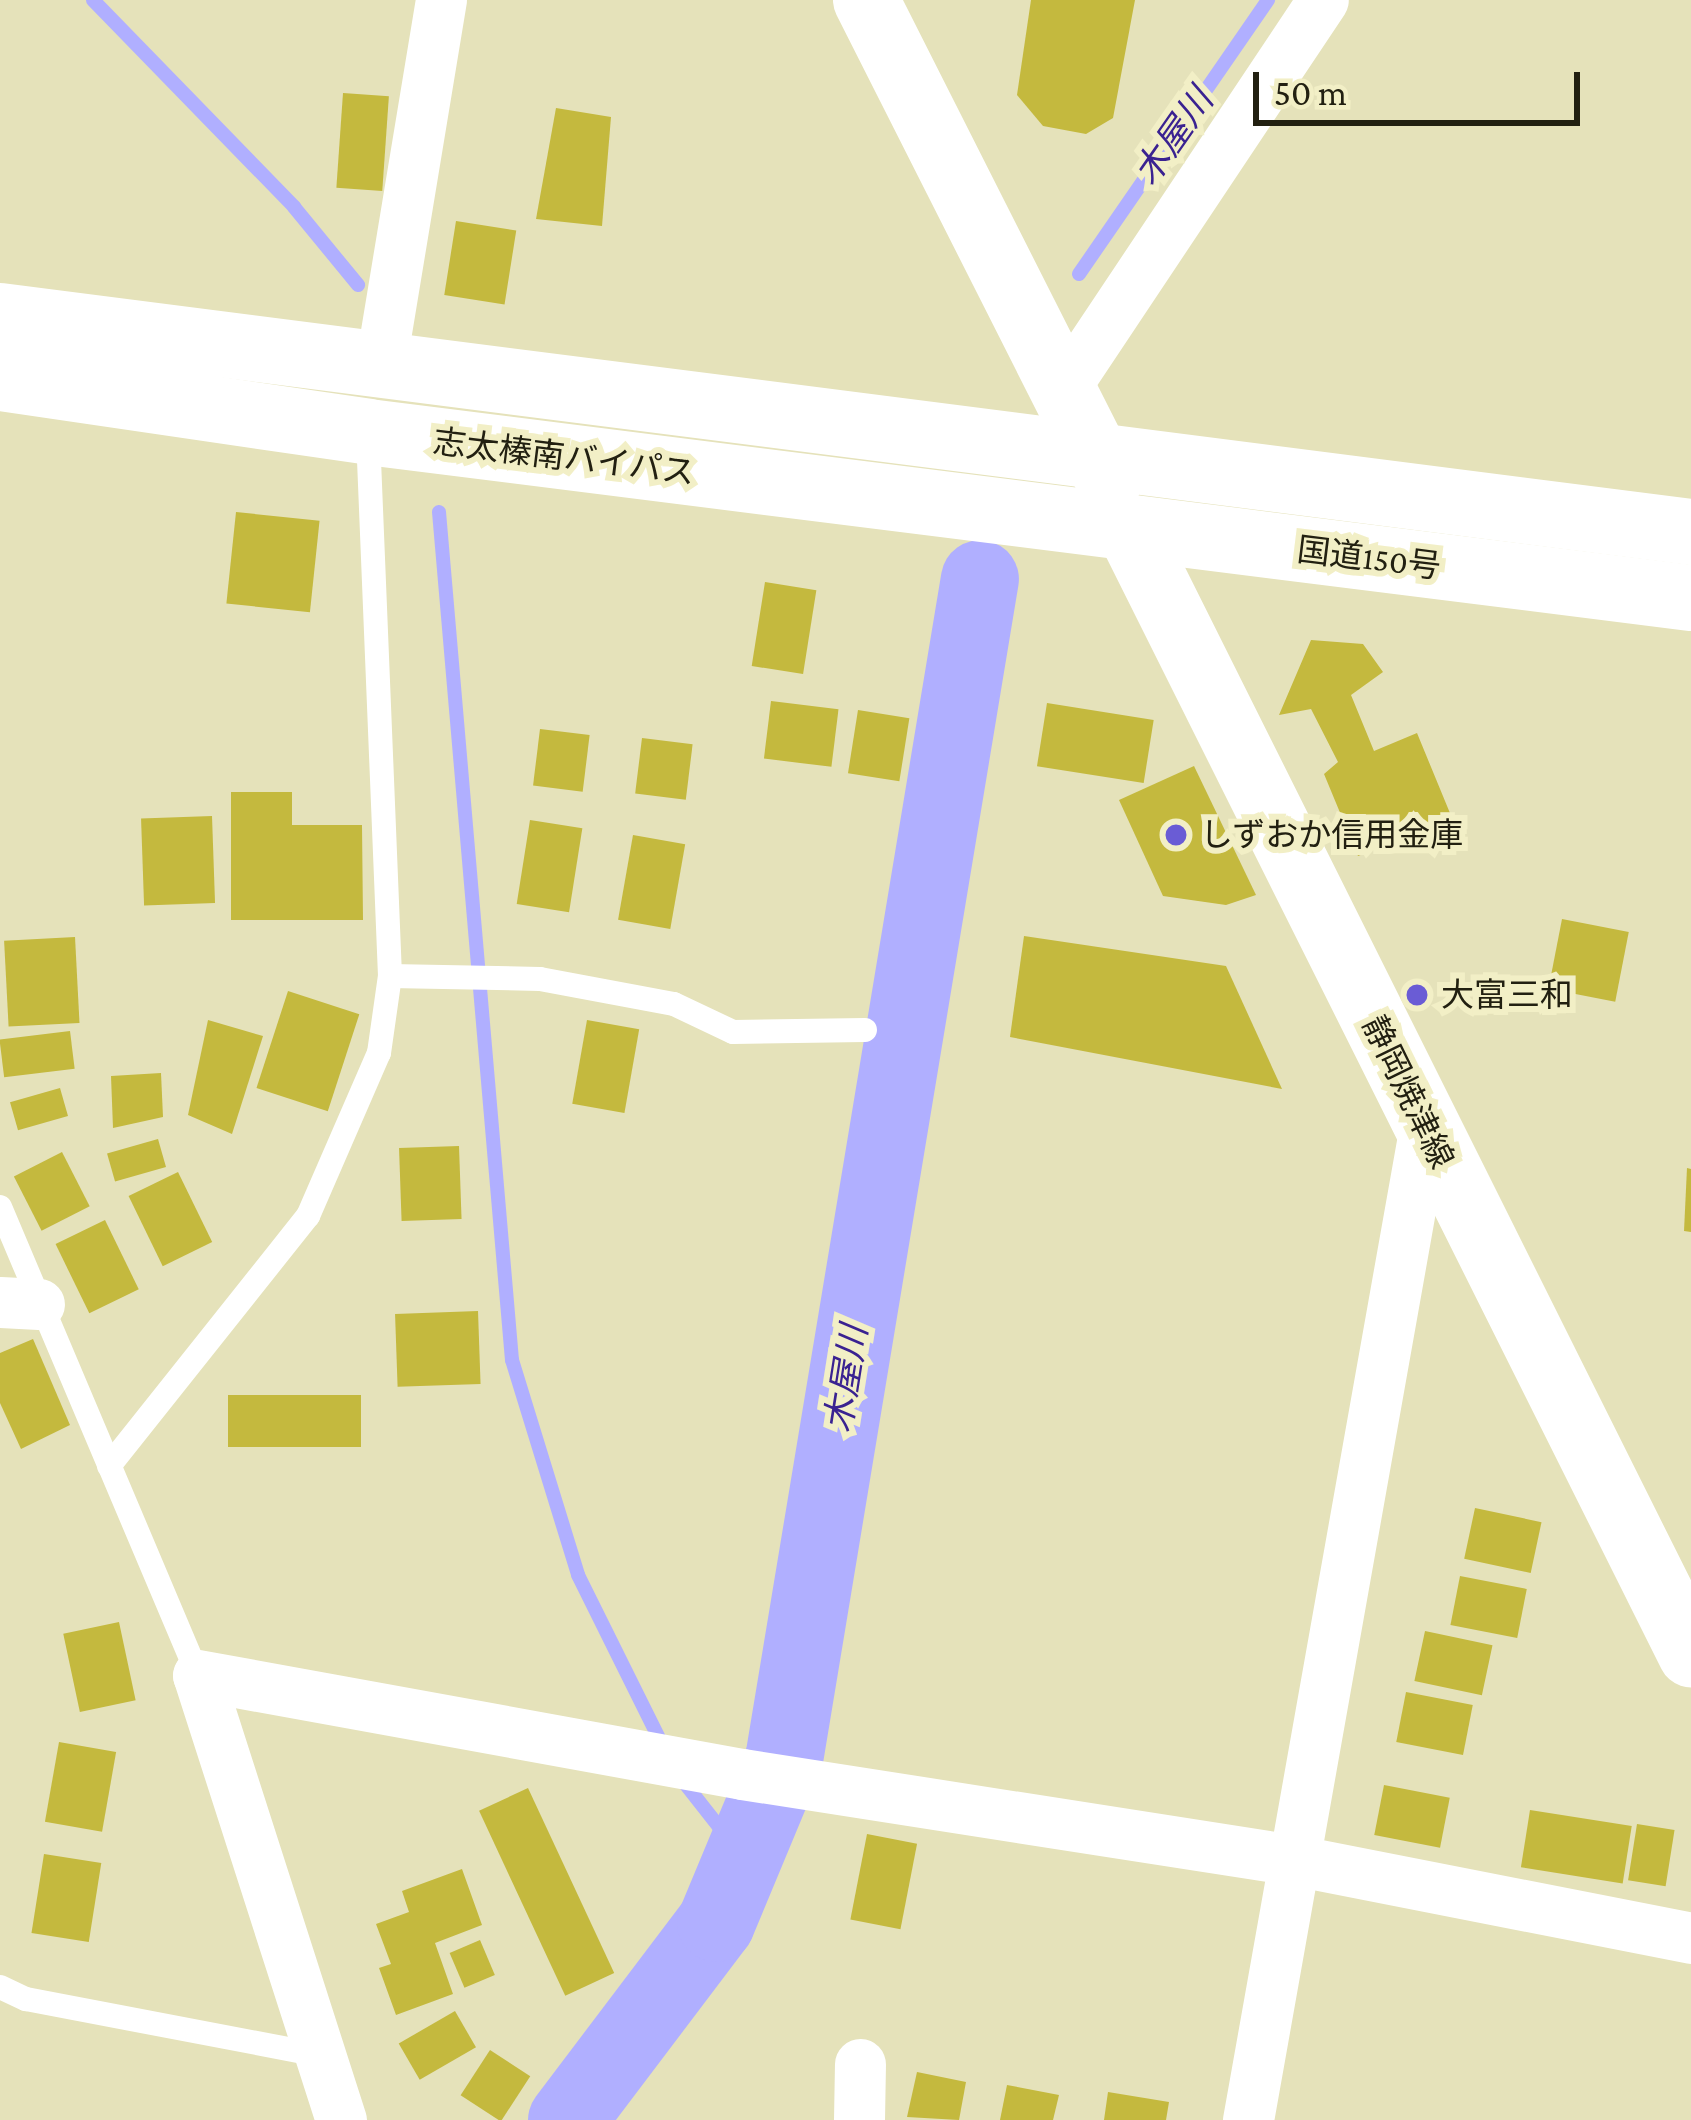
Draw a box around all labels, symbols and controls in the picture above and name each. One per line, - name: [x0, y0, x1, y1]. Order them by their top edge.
- scale bar: [1259, 48, 1586, 122]
- text: 50 m: [1274, 73, 1347, 113]
- water label: 木屋川: [1125, 80, 1223, 194]
- street label: 志太榛南バイパス: [431, 421, 697, 493]
- street label: 国道150号: [1295, 530, 1443, 586]
- place label: しずおか信用金庫: [1200, 815, 1464, 855]
- marker: しずおか信用金庫: [1163, 822, 1189, 848]
- place label: 大富三和: [1441, 975, 1573, 1015]
- marker: 大富三和: [1404, 982, 1430, 1008]
- street label: 静岡焼津線: [1354, 1009, 1462, 1175]
- water label: 木屋川: [817, 1322, 877, 1436]

